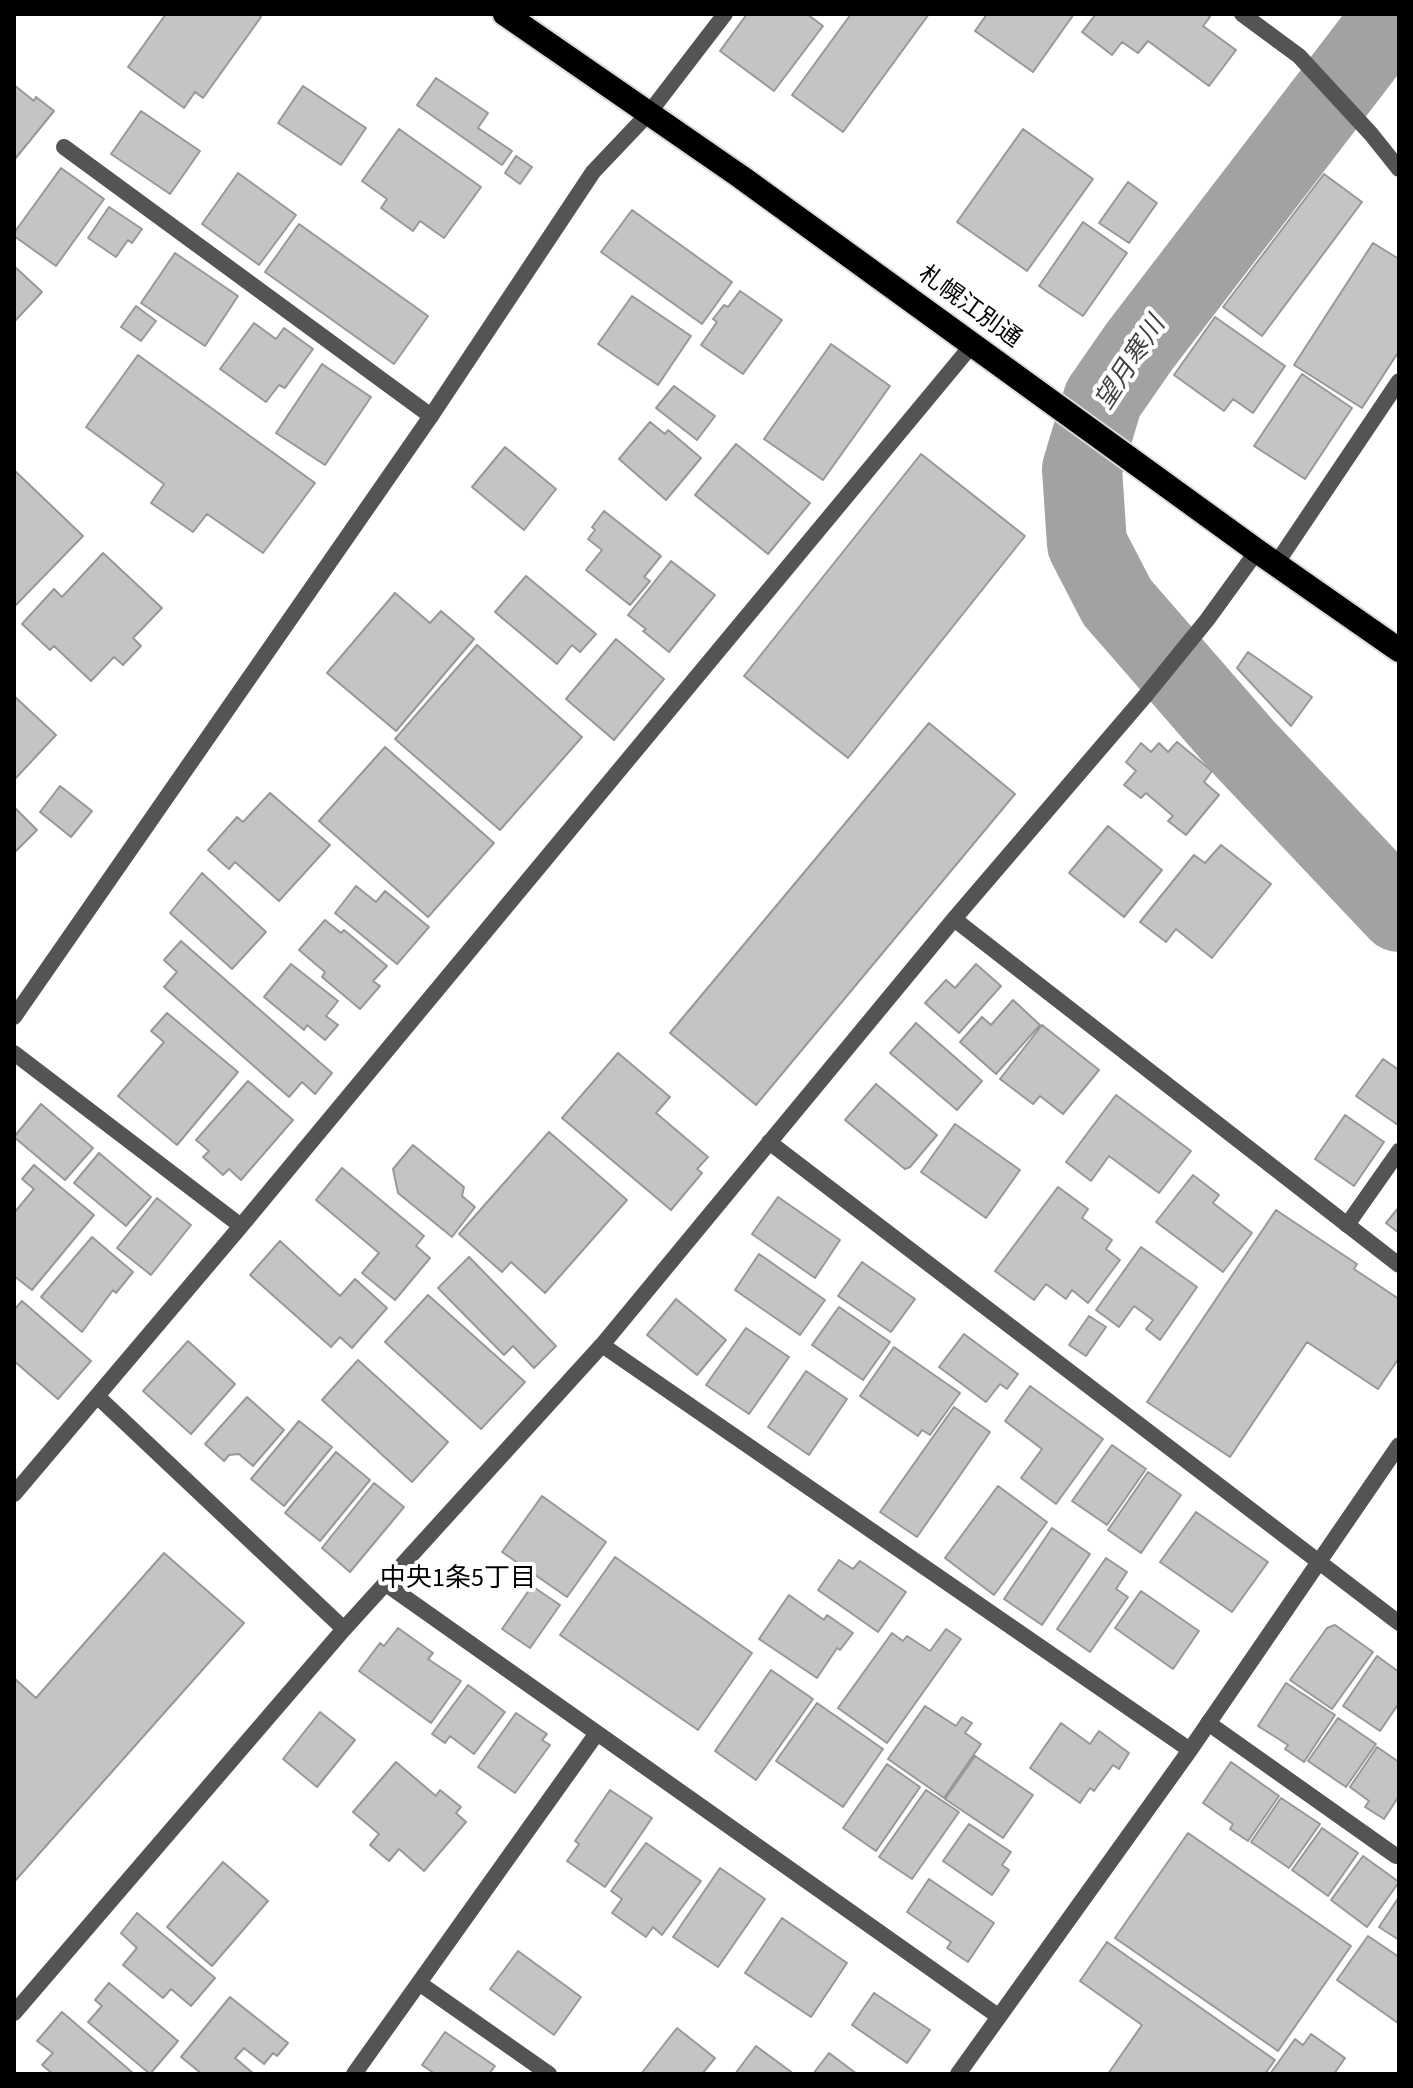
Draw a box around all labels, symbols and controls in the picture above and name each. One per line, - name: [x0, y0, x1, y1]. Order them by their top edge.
- street label: 札幌江別通: [912, 261, 1026, 355]
- water label: 望月寒川: [1091, 312, 1173, 416]
- district label: 中央1条5丁目: [380, 1564, 536, 1596]

